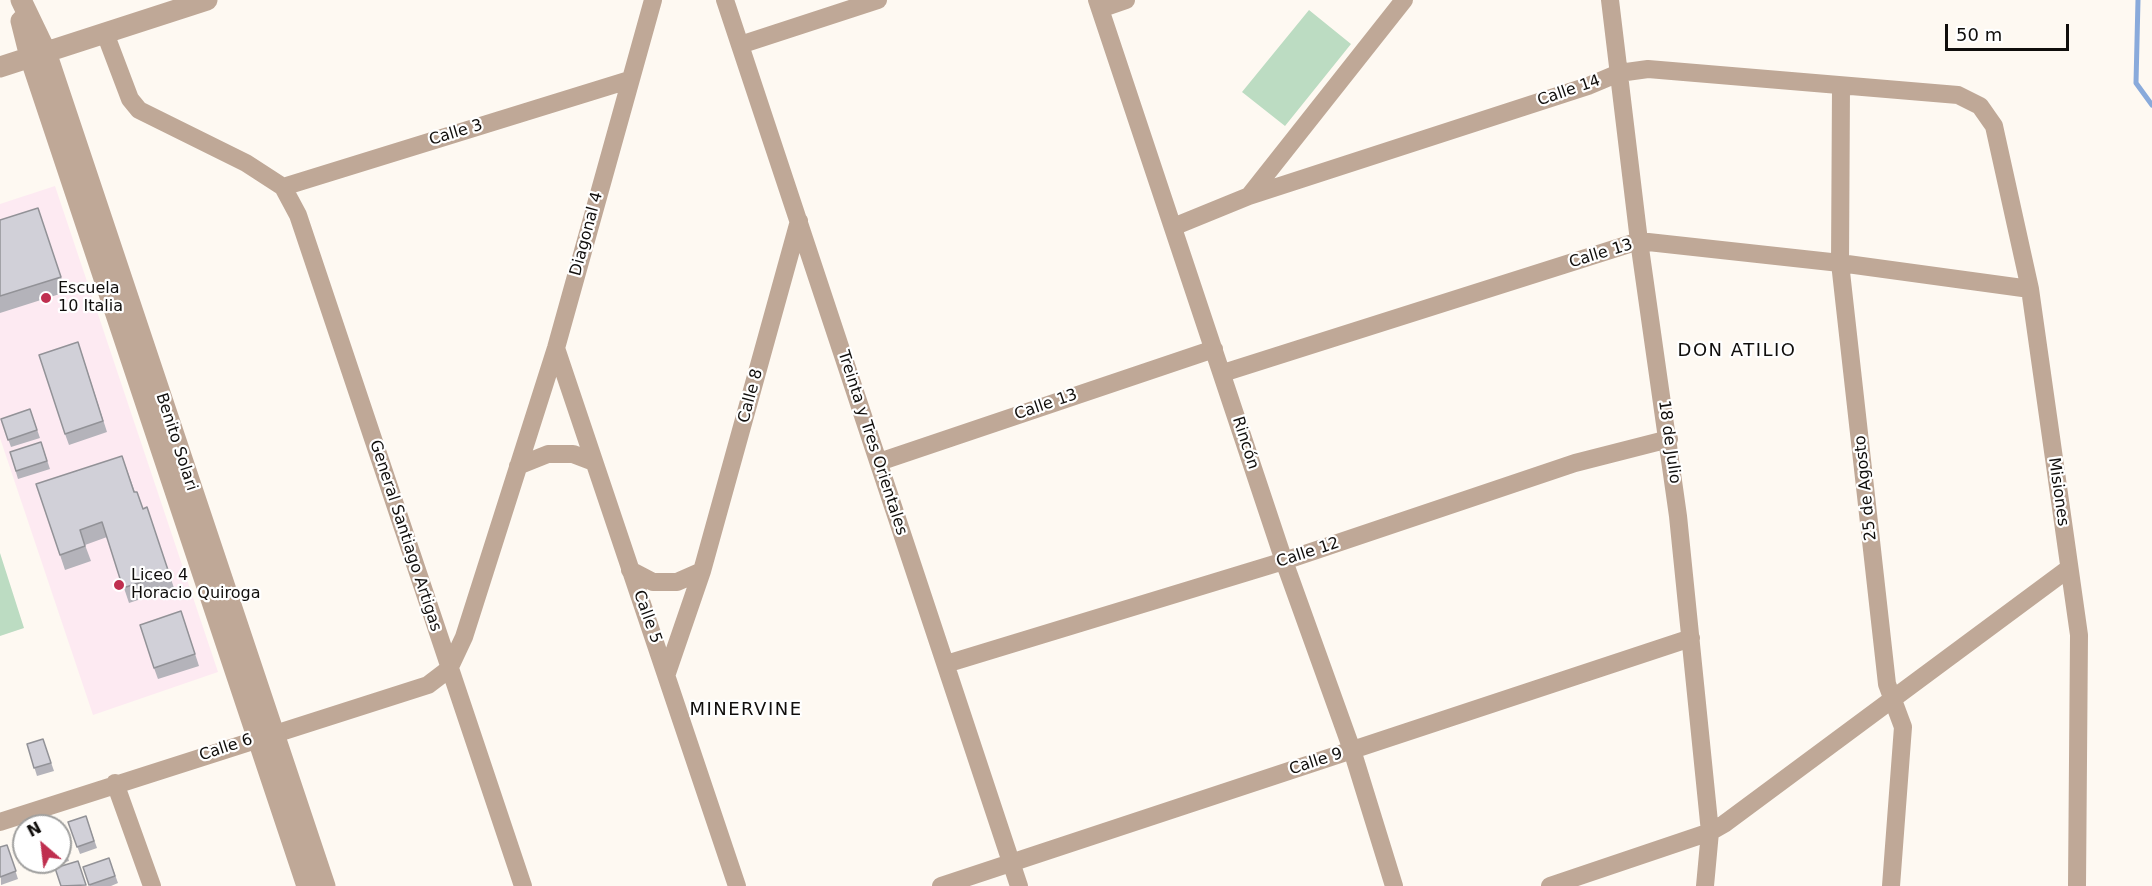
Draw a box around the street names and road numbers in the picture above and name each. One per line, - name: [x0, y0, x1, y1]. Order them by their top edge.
- street label: Calle 14: [1535, 71, 1603, 111]
- street label: Calle 3: [427, 116, 485, 150]
- street label: Diagonal 4: [567, 190, 607, 278]
- street label: Calle 13: [1567, 235, 1635, 273]
- street label: Treinta y Tres Orientales: [833, 348, 911, 538]
- street label: Calle 8: [735, 367, 767, 425]
- street label: Calle 13: [1012, 385, 1080, 425]
- street label: Benito Solari: [151, 391, 201, 493]
- street label: 18 de Julio: [1654, 399, 1684, 485]
- street label: Rincón: [1227, 414, 1263, 472]
- street label: 25 de Agosto: [1851, 434, 1881, 542]
- street label: General Santiago Artigas: [365, 438, 445, 634]
- street label: Misiones: [2044, 456, 2072, 528]
- street label: Calle 12: [1274, 534, 1342, 572]
- street label: Calle 5: [629, 588, 665, 646]
- street label: Calle 6: [197, 730, 255, 766]
- street label: Calle 9: [1287, 744, 1345, 780]

